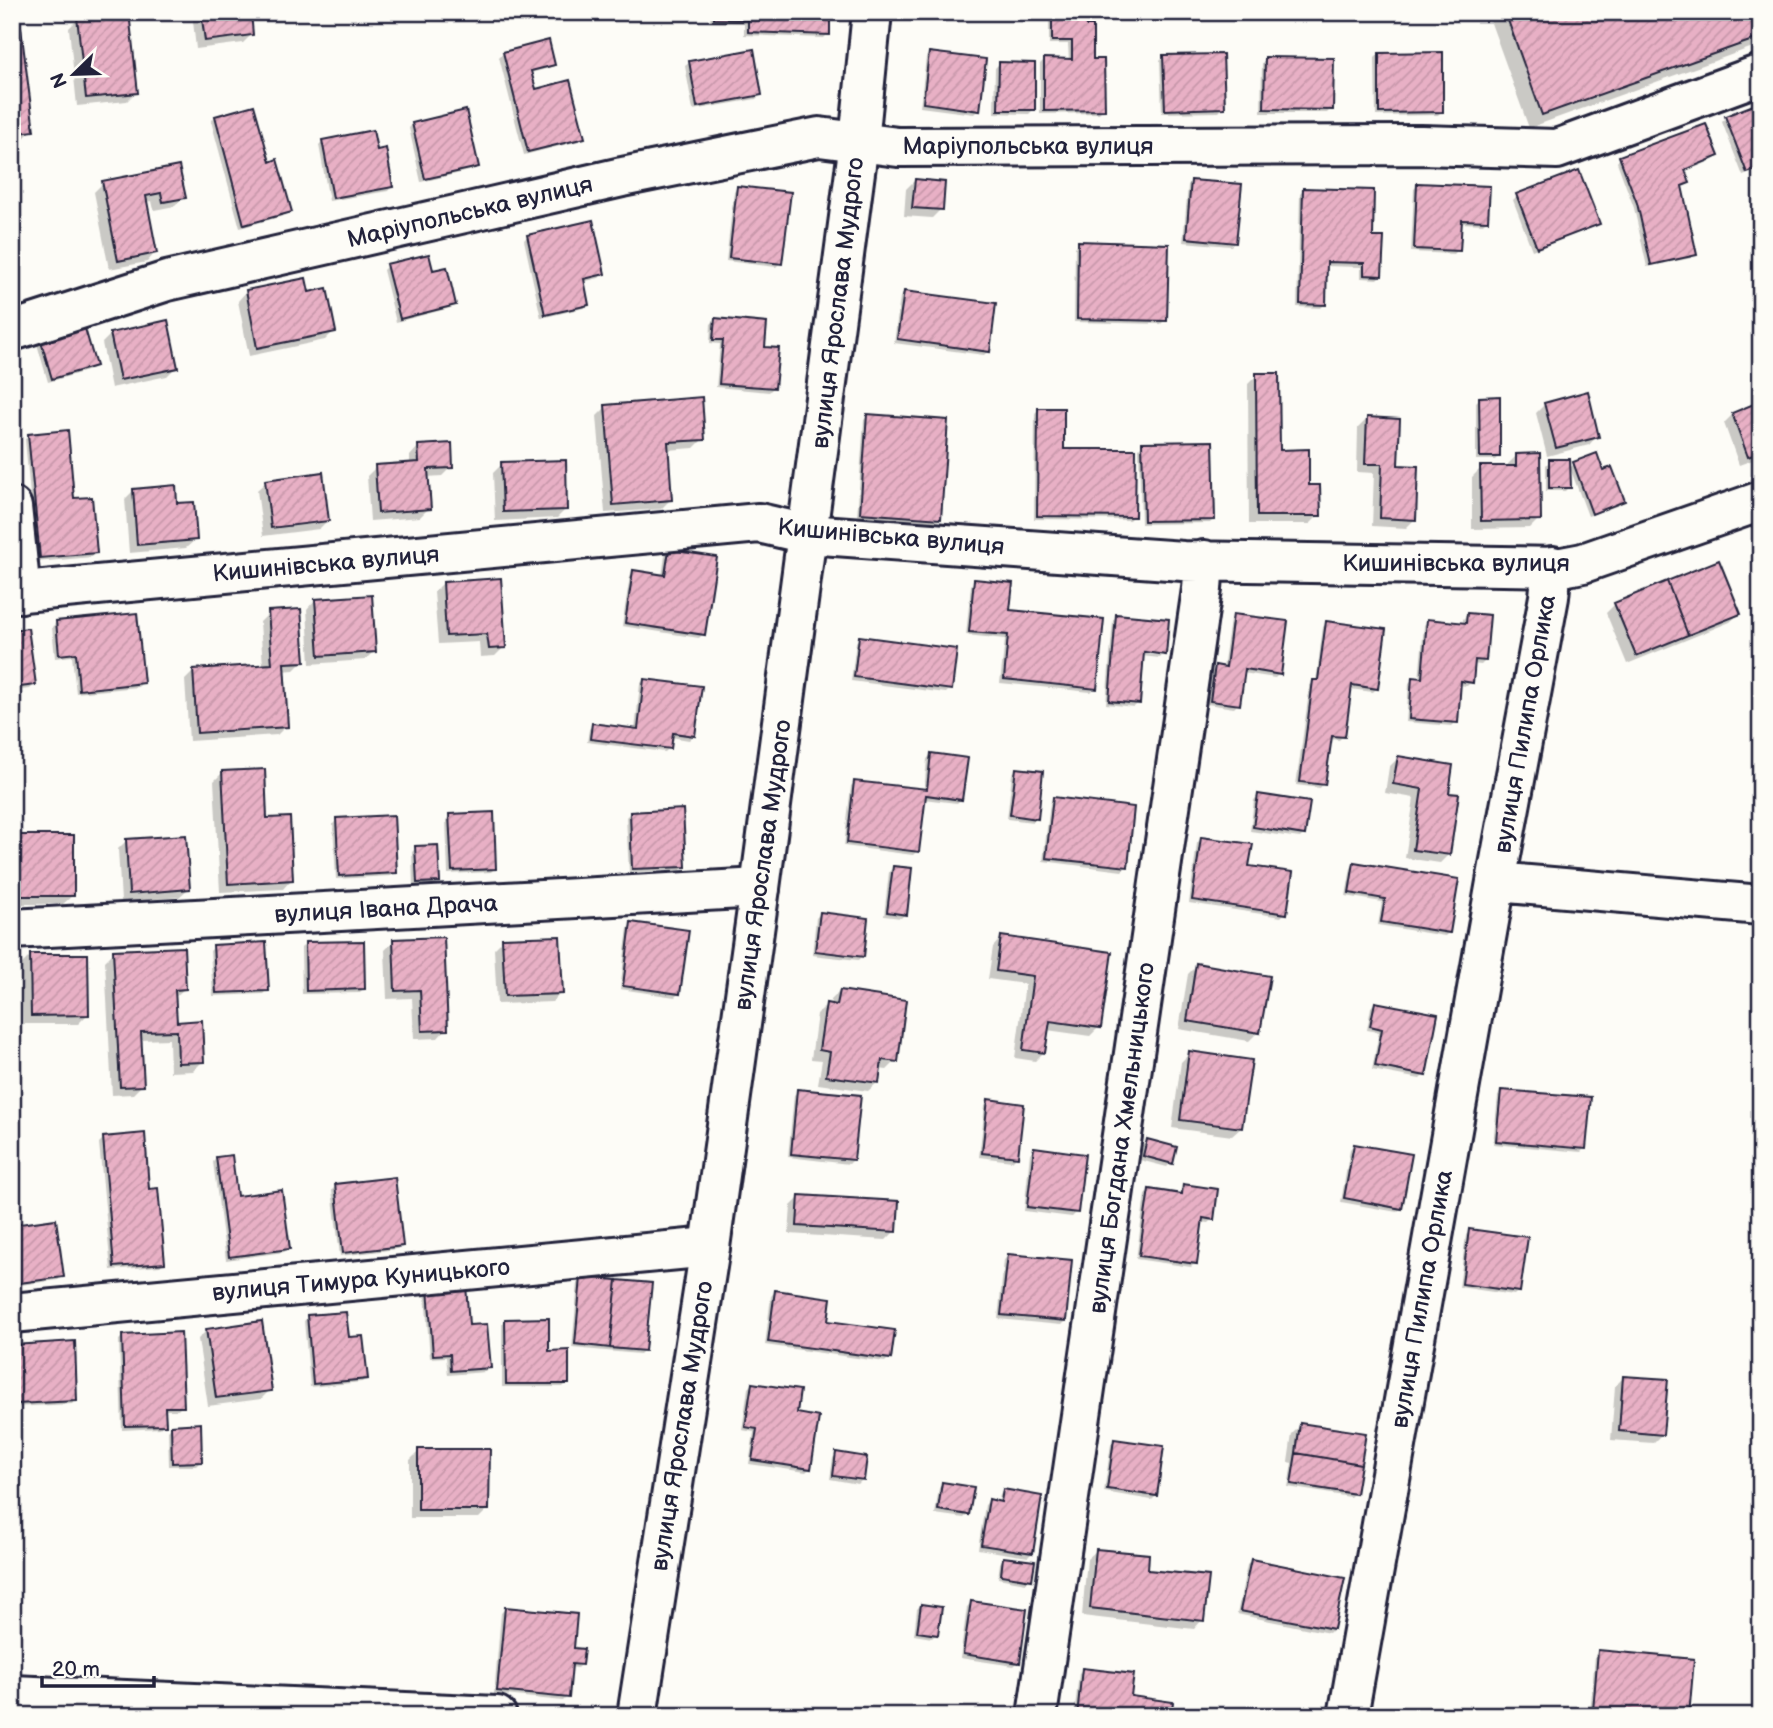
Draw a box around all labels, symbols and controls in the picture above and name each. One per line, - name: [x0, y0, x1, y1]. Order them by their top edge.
- north arrow: [38, 38, 108, 108]
- text: N: [46, 69, 73, 91]
- street label: Маріупольська вулиця: [902, 132, 1154, 161]
- street label: вулиця Ярослава Мудрого: [806, 156, 870, 450]
- street label: Маріупольська вулиця: [344, 170, 596, 254]
- street label: Кишинівська вулиця: [776, 513, 1006, 561]
- street label: Кишинівська вулиця: [211, 540, 441, 588]
- street label: Кишинівська вулиця: [1342, 549, 1570, 578]
- street label: вулиця Пилипа Орлика: [1488, 593, 1562, 855]
- street label: вулиця Ярослава Мудрого: [728, 718, 798, 1012]
- street label: вулиця Івана Драча: [274, 889, 498, 929]
- street label: вулиця Богдана Хмельницького: [1083, 960, 1161, 1316]
- street label: вулиця Пилипа Орлика: [1385, 1168, 1459, 1430]
- street label: вулиця Тимура Куницького: [211, 1253, 511, 1307]
- street label: вулиця Ярослава Мудрого: [645, 1279, 719, 1573]
- scale bar: [42, 1644, 154, 1688]
- text: 20 m: [52, 1657, 100, 1682]

